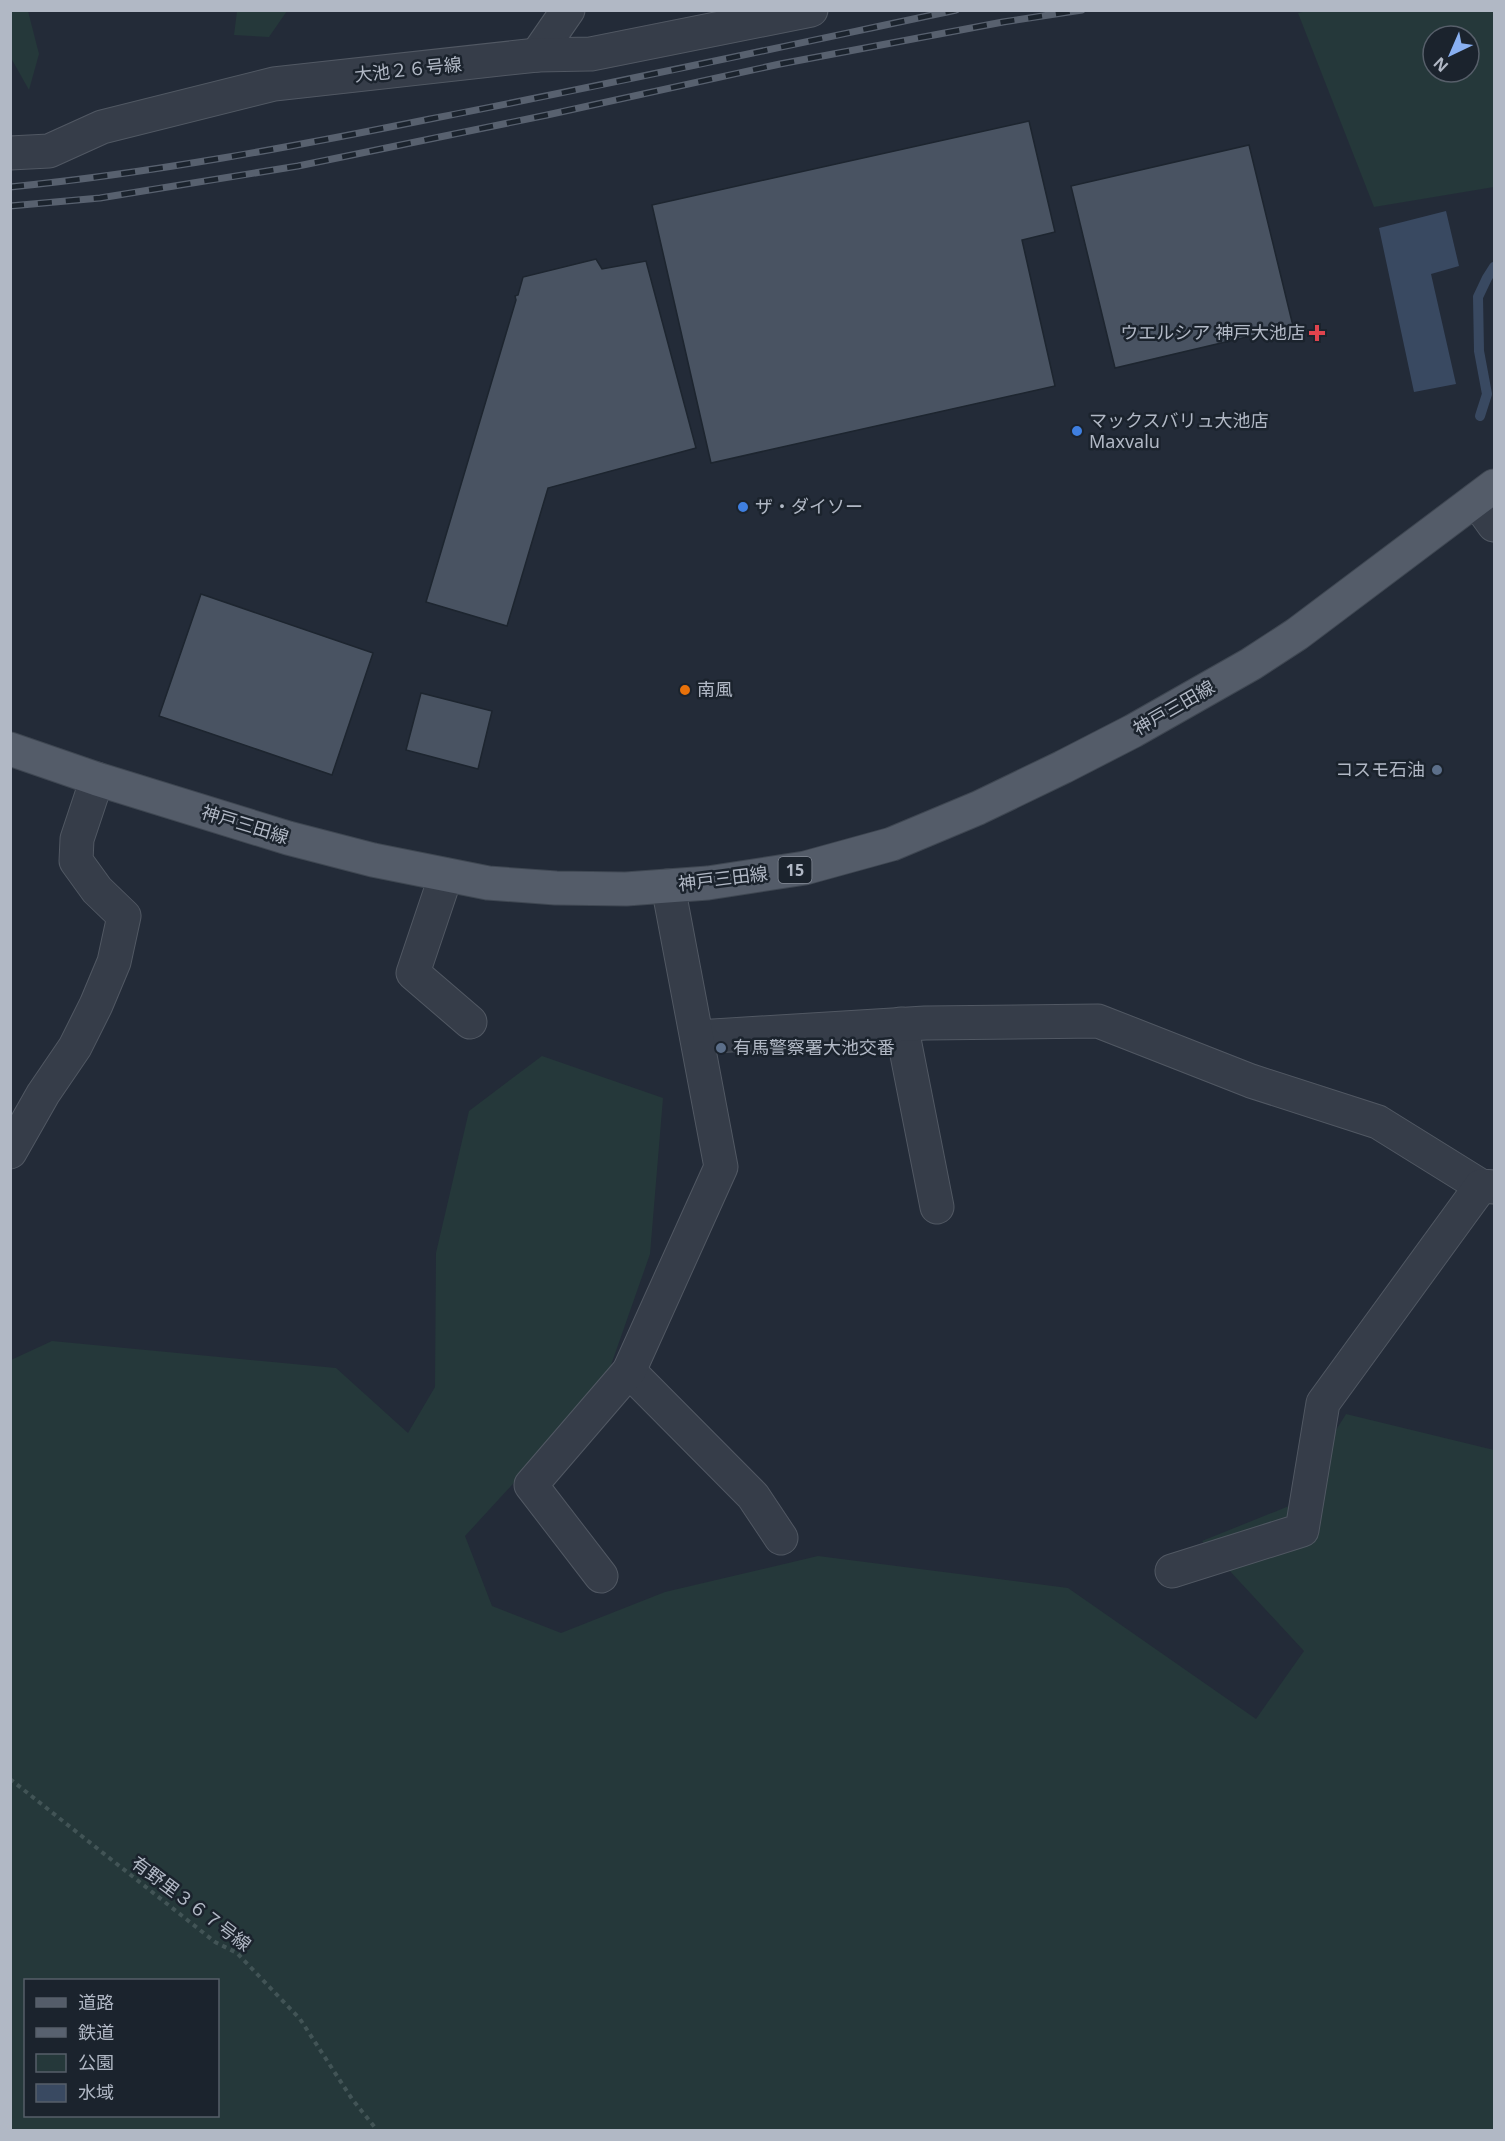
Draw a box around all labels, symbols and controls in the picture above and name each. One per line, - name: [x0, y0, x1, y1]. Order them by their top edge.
- north arrow: [1421, 24, 1481, 84]
- street label: 大池２６号線: [353, 51, 463, 87]
- text: N: [1428, 52, 1453, 77]
- place label: ウエルシア 神戸大池店: [1120, 320, 1305, 344]
- marker: ウエルシア 神戸大池店: [1310, 326, 1324, 340]
- place label: マックスバリュ大池店 Maxvalu: [1089, 408, 1268, 453]
- marker: マックスバリュ大池店 Maxvalu: [1070, 424, 1084, 438]
- place label: ザ・ダイソー: [755, 494, 863, 518]
- marker: ザ・ダイソー: [736, 500, 750, 514]
- street label: 神戸三田線: [1129, 674, 1218, 740]
- place label: 南風: [697, 677, 733, 701]
- marker: 南風: [678, 683, 692, 697]
- place label: コスモ石油: [1335, 757, 1425, 781]
- marker: コスモ石油: [1430, 763, 1444, 777]
- street label: 神戸三田線: [199, 799, 292, 849]
- road number: 15: [778, 857, 812, 883]
- street label: 神戸三田線: [677, 861, 769, 895]
- place label: 有馬警察署大池交番: [733, 1035, 895, 1059]
- marker: 有馬警察署大池交番: [714, 1041, 728, 1055]
- street label: 有野里３６７号線: [127, 1850, 256, 1956]
- legend: [24, 1979, 219, 2117]
- text: 道路: [78, 1990, 114, 2014]
- text: 鉄道: [78, 2020, 114, 2044]
- text: 公園: [78, 2050, 114, 2074]
- text: 水域: [78, 2080, 114, 2104]

